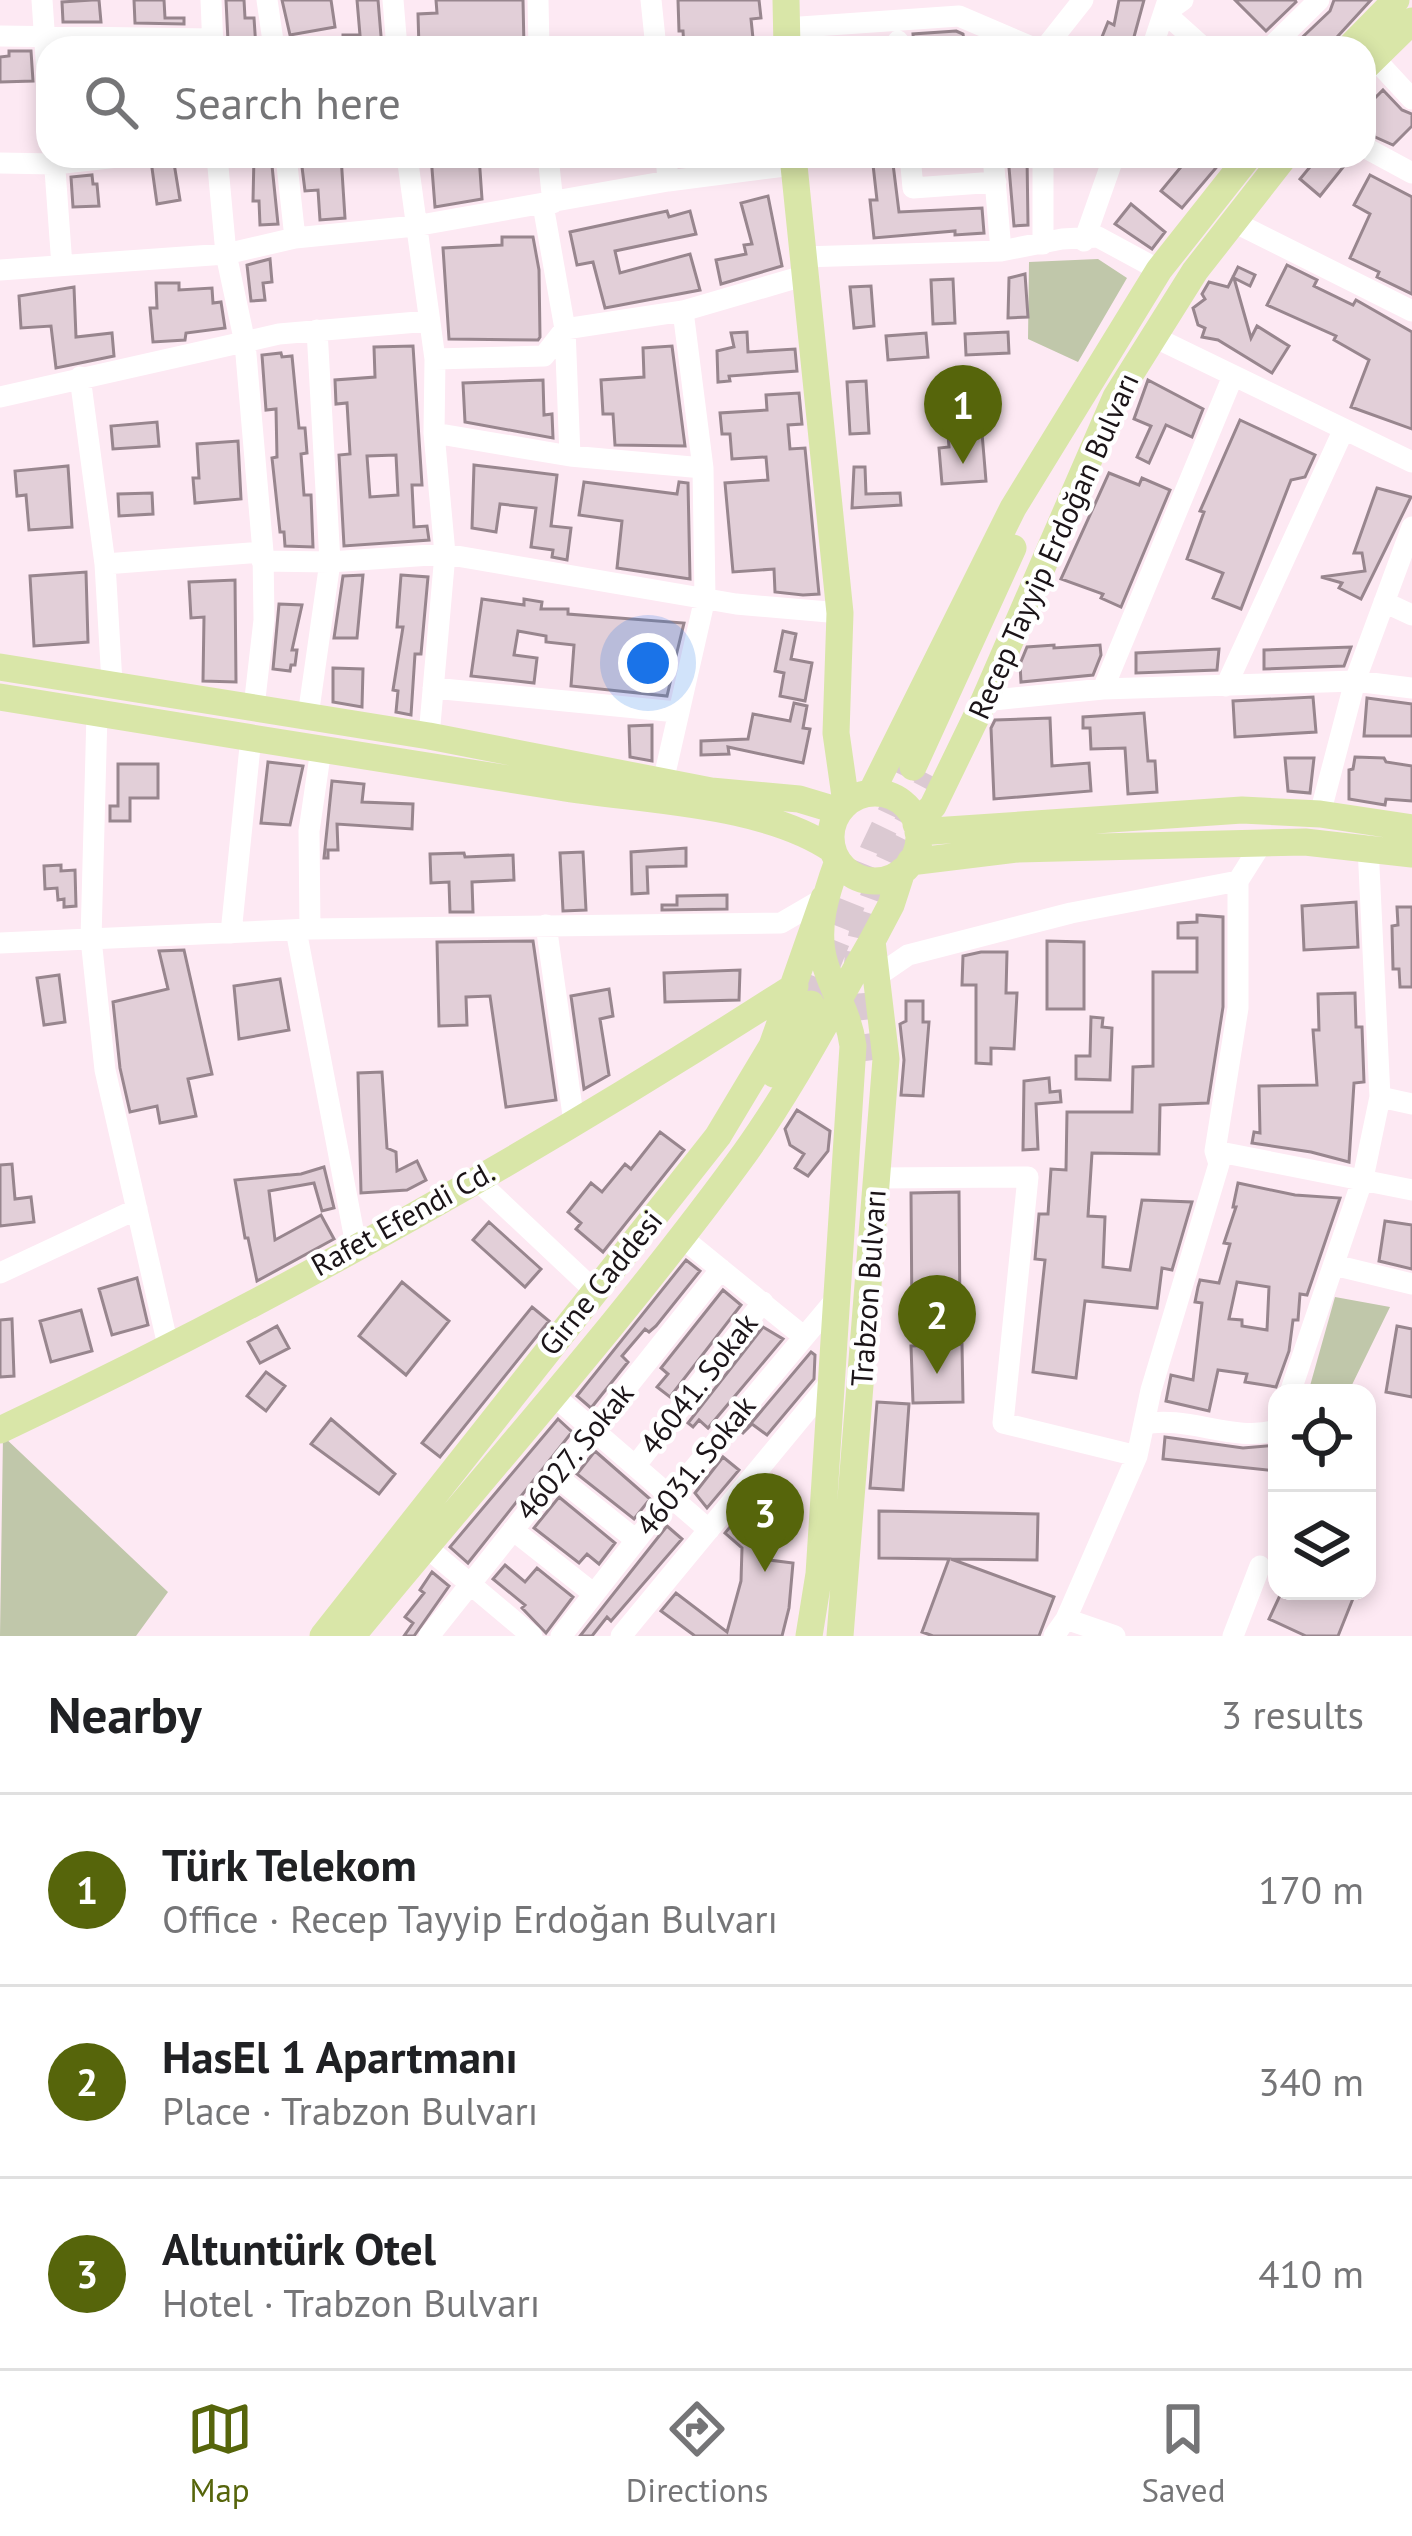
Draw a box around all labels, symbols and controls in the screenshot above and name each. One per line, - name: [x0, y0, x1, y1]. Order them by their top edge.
- search box: [36, 36, 1376, 168]
- icon: search: [78, 69, 144, 135]
- text: Search here: [174, 73, 401, 131]
- pin: 1: [924, 365, 1002, 464]
- street label: Recep Tayyip Erdoğan Bulvarı: [958, 366, 1147, 725]
- your location: [618, 633, 678, 693]
- street label: Rafet Efendi Cd.: [304, 1151, 501, 1284]
- street label: Trabzon Bulvarı: [841, 1188, 894, 1388]
- street label: Girne Caddesi: [529, 1201, 670, 1363]
- pin: 2: [898, 1275, 976, 1374]
- street label: 46041. Sokak: [630, 1304, 766, 1462]
- street label: 46027. Sokak: [506, 1374, 642, 1528]
- map controls: [1268, 1384, 1376, 1600]
- button: locate: [1268, 1384, 1376, 1492]
- street label: 46031. Sokak: [628, 1388, 764, 1544]
- pin: 3: [726, 1473, 804, 1572]
- button: layers: [1268, 1492, 1376, 1600]
- text: Nearby: [48, 1681, 202, 1747]
- text: 3 results: [1221, 1689, 1364, 1740]
- text: Türk Telekom: [162, 1835, 417, 1893]
- text: 1: [76, 1864, 98, 1915]
- text: 170 m: [1258, 1864, 1364, 1915]
- text: Office · Recep Tayyip Erdoğan Bulvarı: [162, 1893, 778, 1944]
- text: HasEl 1 Apartmanı: [162, 2027, 518, 2085]
- text: 2: [76, 2056, 98, 2107]
- text: 340 m: [1258, 2056, 1364, 2107]
- text: Place · Trabzon Bulvarı: [162, 2085, 538, 2136]
- text: Altuntürk Otel: [162, 2219, 436, 2277]
- text: 3: [76, 2248, 98, 2299]
- text: 410 m: [1258, 2248, 1364, 2299]
- text: Hotel · Trabzon Bulvarı: [162, 2277, 540, 2328]
- tab: Map: [187, 2396, 253, 2511]
- tab: Directions: [626, 2396, 768, 2511]
- tab: Saved: [1141, 2396, 1225, 2511]

